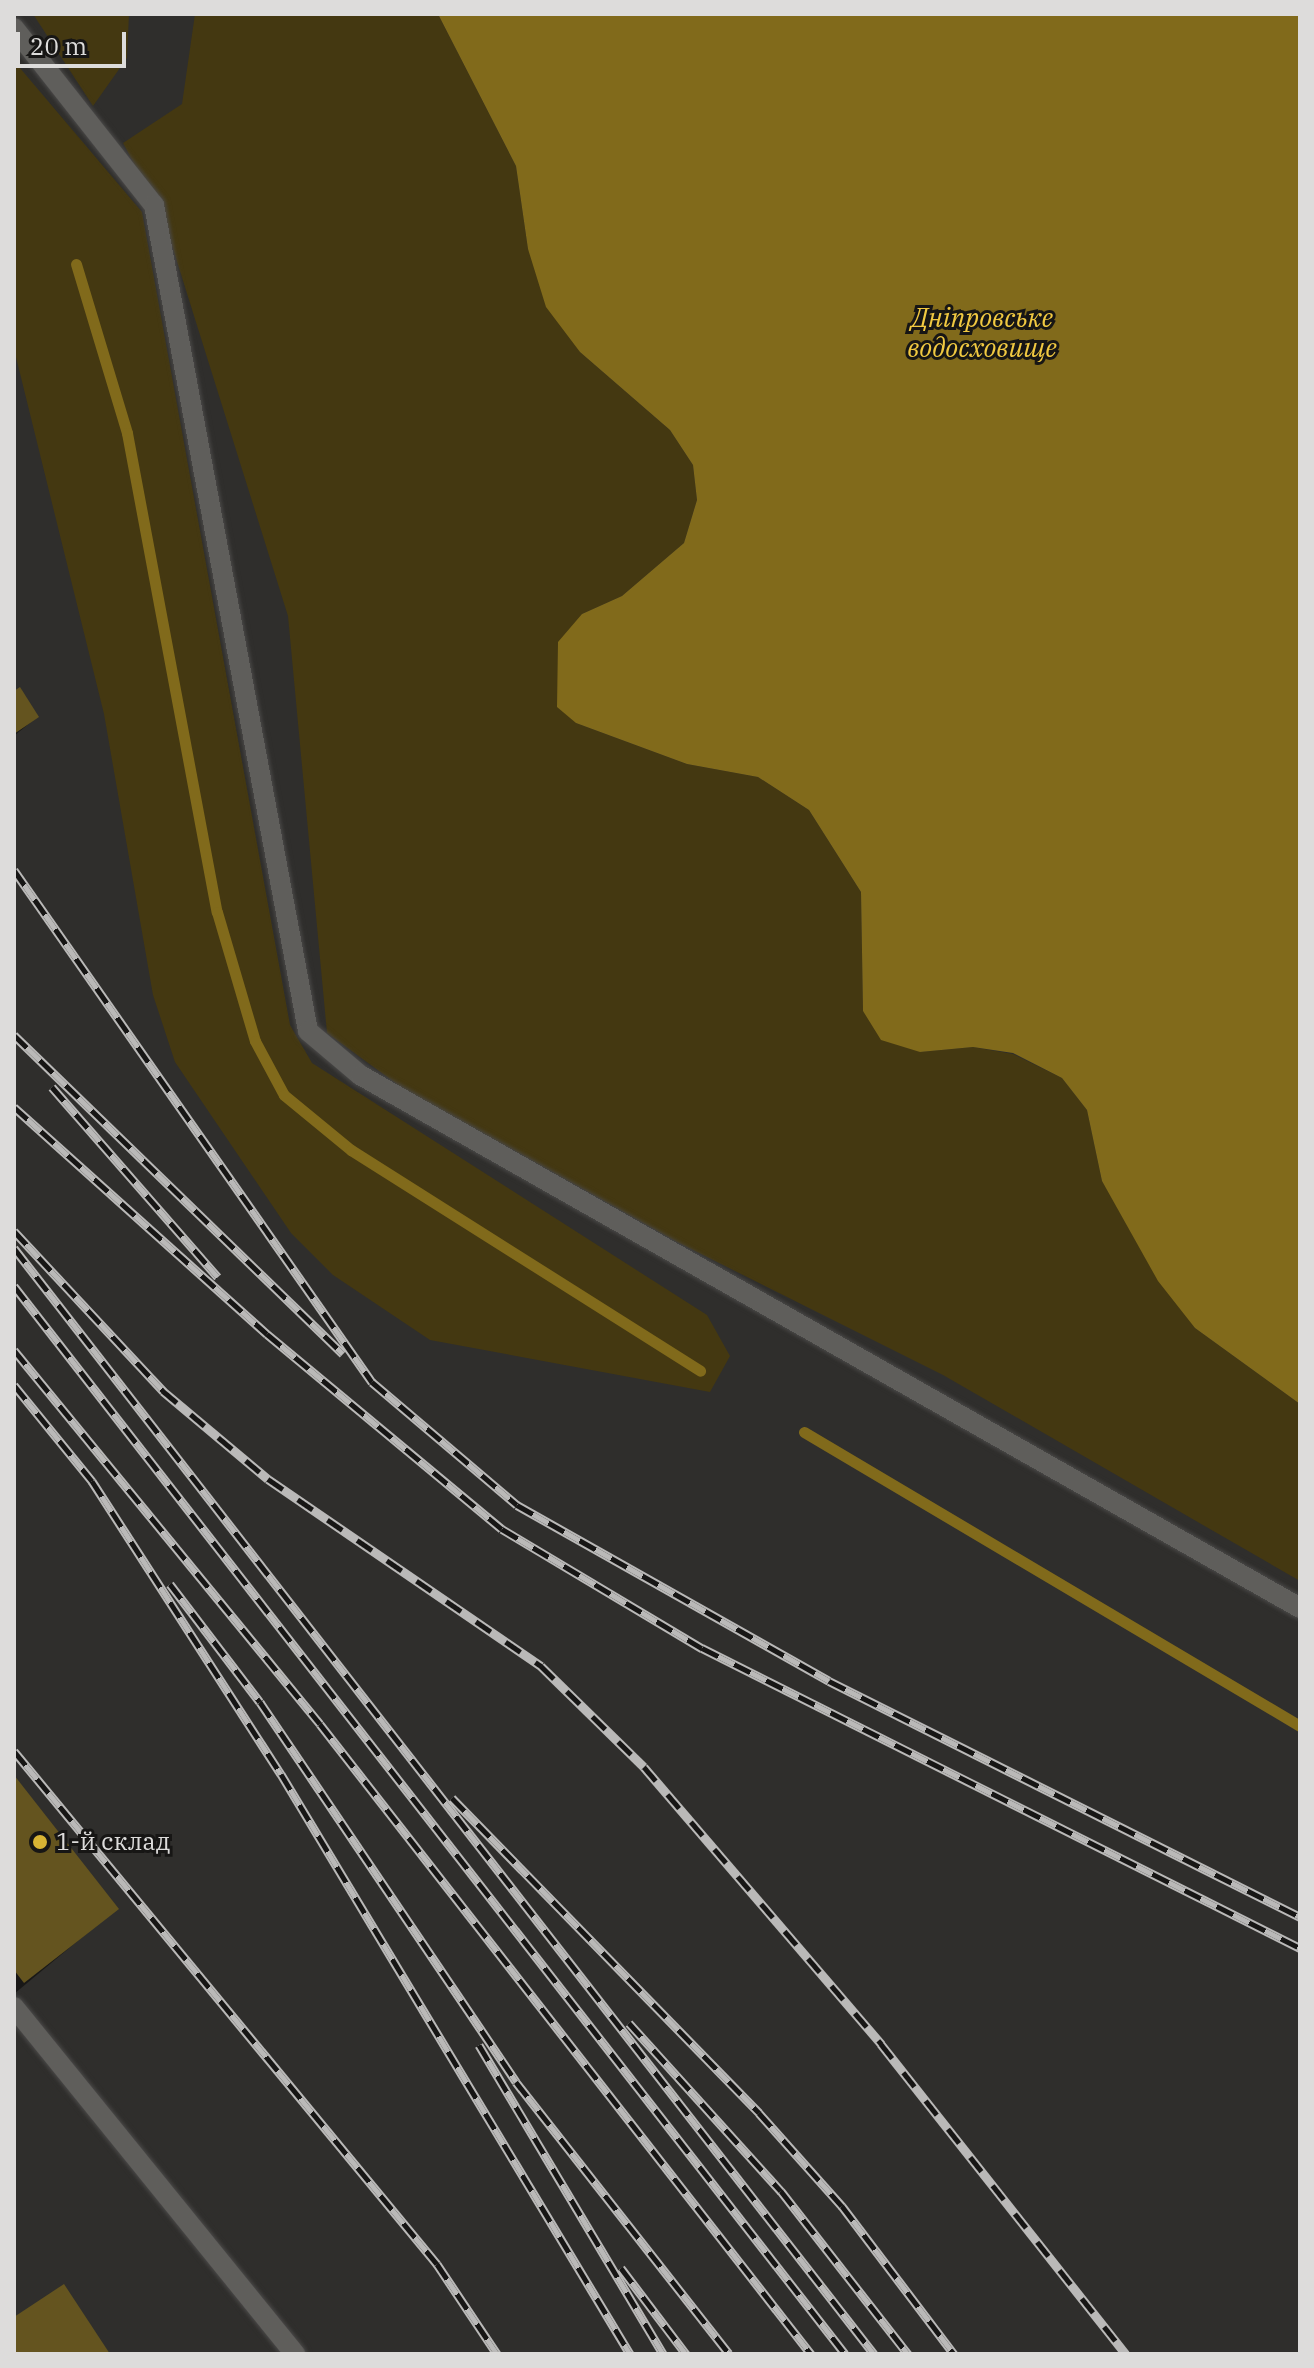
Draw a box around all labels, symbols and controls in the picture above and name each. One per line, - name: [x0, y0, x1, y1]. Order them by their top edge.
- scale bar: [20, 16, 130, 66]
- text: 20 m: [30, 30, 87, 62]
- water label: Дніпровське водосховище: [907, 302, 1057, 364]
- place label: 1-й склад: [56, 1828, 170, 1856]
- marker: 1-й склад: [31, 1833, 49, 1851]

